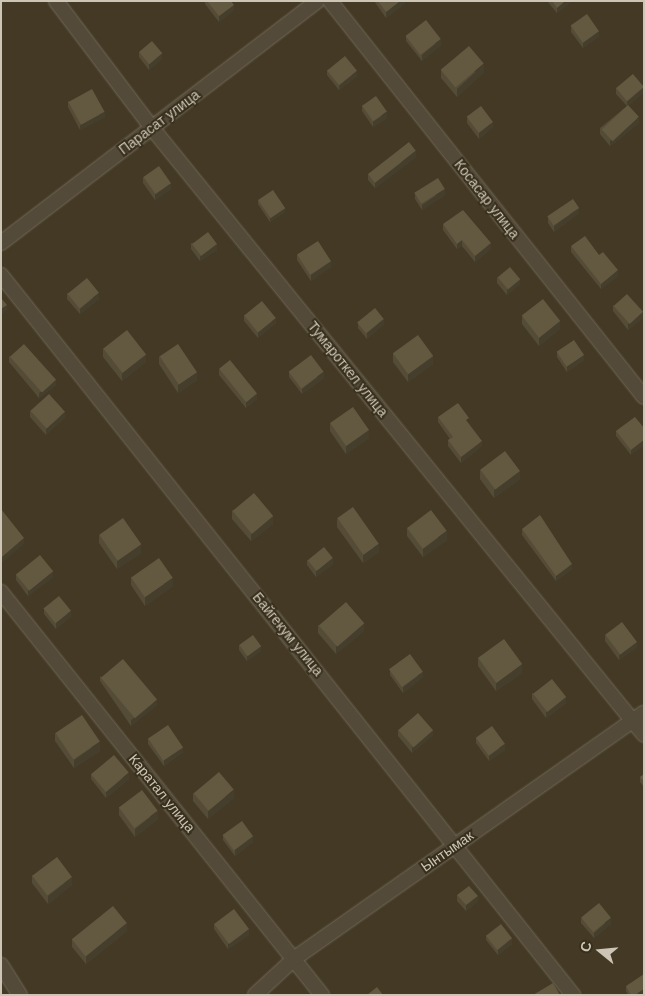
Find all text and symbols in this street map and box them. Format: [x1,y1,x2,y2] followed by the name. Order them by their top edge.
[115,86,203,158] street label: Парасат улица
[451,156,523,242] street label: Косасар улица
[304,318,392,420] street label: Тумароткел улица
[249,589,327,679] street label: Байгекум улица
[125,750,199,836] street label: Каратал улица
[418,827,476,875] street label: Ынтымак
[575,926,625,976] north arrow
[577,939,595,954] text: С

